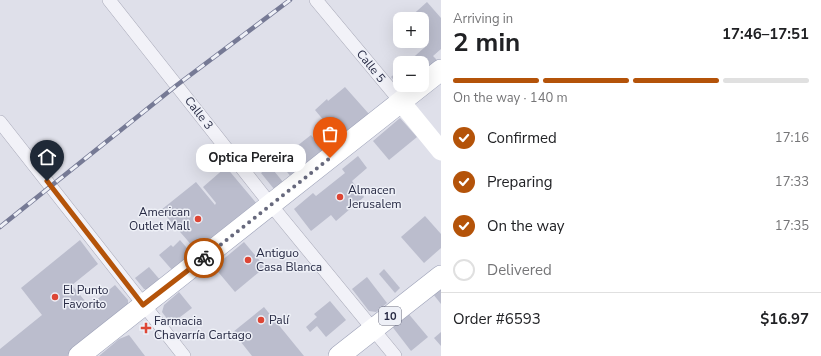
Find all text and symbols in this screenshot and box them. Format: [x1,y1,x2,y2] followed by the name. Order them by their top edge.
[453,10,513,28] text: Arriving in
[393,12,429,92] map controls
[393,12,429,48] button: +
[722,24,809,44] text: 17:46–17:51
[453,25,520,60] text: 2 min
[353,46,389,86] street label: Calle 5
[393,56,429,92] button: −
[453,89,568,107] text: On the way · 140 m
[181,93,217,133] street label: Calle 3
[313,117,347,158] pin
[319,123,341,145] icon: bag
[453,127,475,149] icon: check
[487,128,557,148] text: Confirmed
[775,129,809,147] text: 17:16
[30,140,64,181] pin
[196,144,306,172] callout: Optica Pereira
[36,146,58,168] icon: home
[208,149,294,167] text: Optica Pereira
[453,171,475,193] icon: check
[487,172,552,192] text: Preparing
[775,173,809,191] text: 17:33
[347,182,402,212] place label: Almacen Jerusalem
[335,192,345,202] marker: Almacen Jerusalem
[129,204,190,234] place label: American Outlet Mall
[193,214,203,224] marker: American Outlet Mall
[453,215,475,237] icon: check
[487,216,565,236] text: On the way
[775,217,809,235] text: 17:35
[184,238,224,278] courier
[256,245,322,275] place label: Antiguo Casa Blanca
[193,247,215,269] icon: bike
[243,255,253,265] marker: Antiguo Casa Blanca
[487,260,552,280] text: Delivered
[63,282,109,312] place label: El Punto Favorito
[50,292,60,302] marker: El Punto Favorito
[379,307,401,325] road number: 10
[453,309,541,329] text: Order #6593
[760,309,809,329] text: $16.97
[269,312,290,328] place label: Palí
[154,313,252,343] place label: Farmacia Chavarría Cartago
[256,315,266,325] marker: Palí
[141,323,151,333] marker: Farmacia Chavarría Cartago

